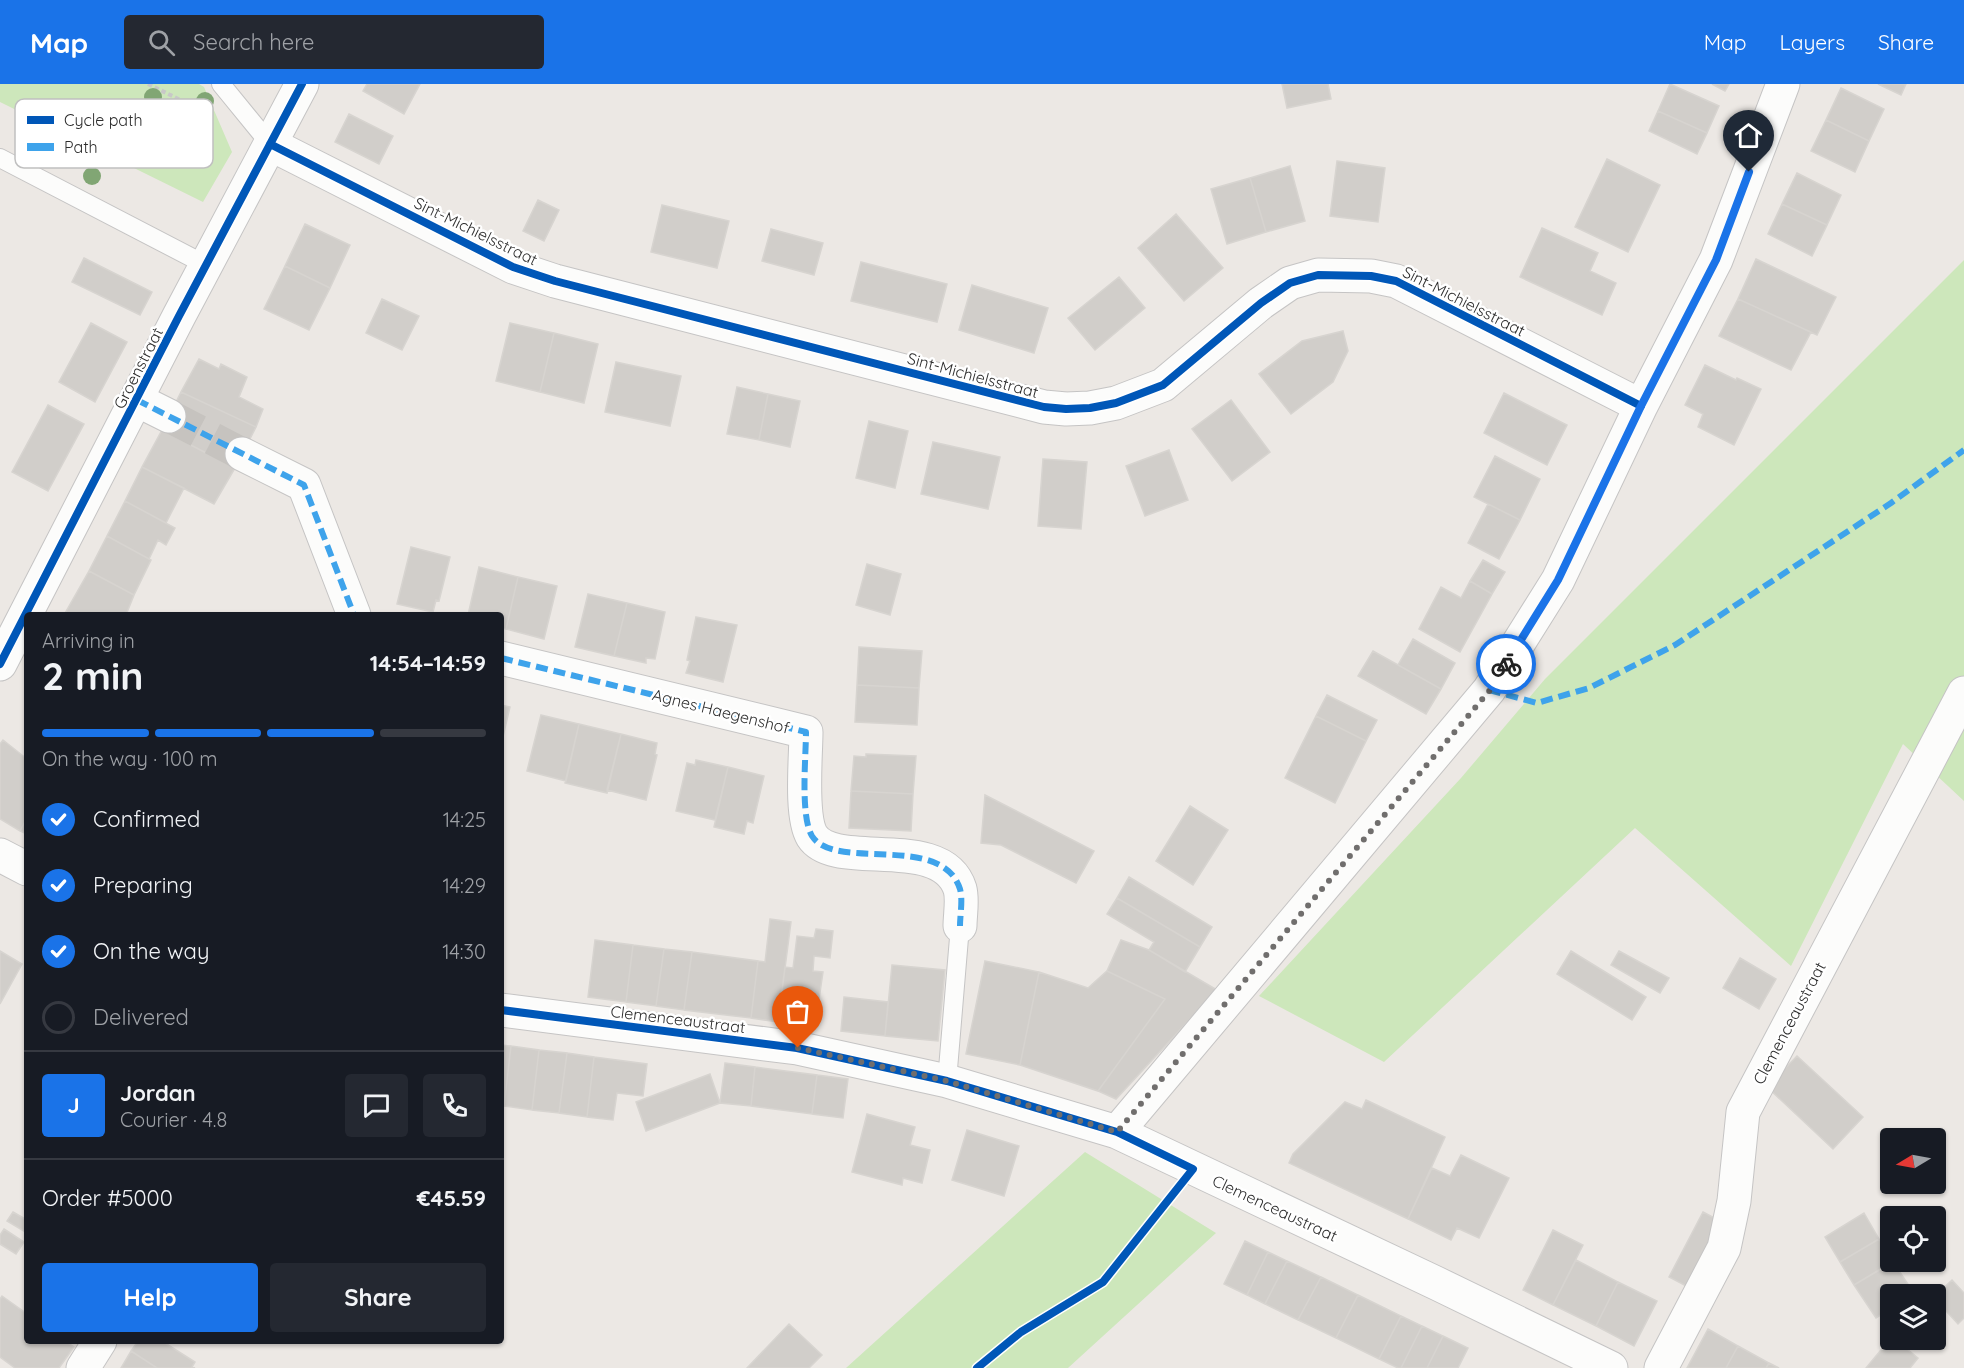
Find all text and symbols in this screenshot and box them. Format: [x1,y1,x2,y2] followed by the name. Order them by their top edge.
[124,15,544,69] search box
[30,25,88,60] text: Map
[145,26,178,59] icon: search
[193,28,315,56] text: Search here
[1704,29,1747,55] text: Map
[1780,29,1845,55] text: Layers
[1878,29,1934,55] text: Share
[15,99,213,168] legend
[64,110,143,130] text: Cycle path
[1723,110,1774,172] pin
[1732,119,1765,152] icon: home
[64,137,98,157] text: Path
[411,192,541,270] street label: Sint-Michielsstraat
[1399,261,1529,341] street label: Sint-Michielsstraat
[109,324,167,412] street label: Groenstraat
[905,348,1041,402] street label: Sint-Michielsstraat
[42,628,135,653] text: Arriving in
[1476,634,1536,694] courier
[1490,648,1523,681] icon: bike
[370,649,486,677] text: 14:54–14:59
[42,651,144,700] text: 2 min
[650,684,792,738] street label: Agnes Haegenshof
[42,746,218,771] text: On the way · 100 m
[42,803,75,836] icon: check
[93,805,200,833] text: Confirmed
[443,807,486,832] text: 14:25
[42,869,75,902] icon: check
[93,871,193,899] text: Preparing
[442,873,486,898] text: 14:29
[42,935,75,968] icon: check
[93,937,209,965] text: On the way
[442,939,486,964] text: 14:30
[1748,958,1830,1088] street label: Clemenceaustraat
[772,986,823,1048] pin
[781,995,814,1028] icon: bag
[609,1001,747,1037] street label: Clemenceaustraat
[93,1003,189,1031] text: Delivered
[345,1074,408,1137] button: chat
[423,1074,486,1137] button: phone
[120,1079,196,1107] text: Jordan
[67,1091,80,1119] text: J
[120,1107,227,1132] text: Courier · 4.8
[1880,1128,1946,1194] north arrow
[1880,1128,1946,1350] map controls
[1209,1170,1341,1246] street label: Clemenceaustraat
[42,1184,173,1212] text: Order #5000
[417,1184,486,1212] text: €45.59
[1880,1206,1946,1272] button: locate
[42,1263,258,1332] button: Help
[270,1263,486,1332] button: Share
[1880,1284,1946,1350] button: layers

